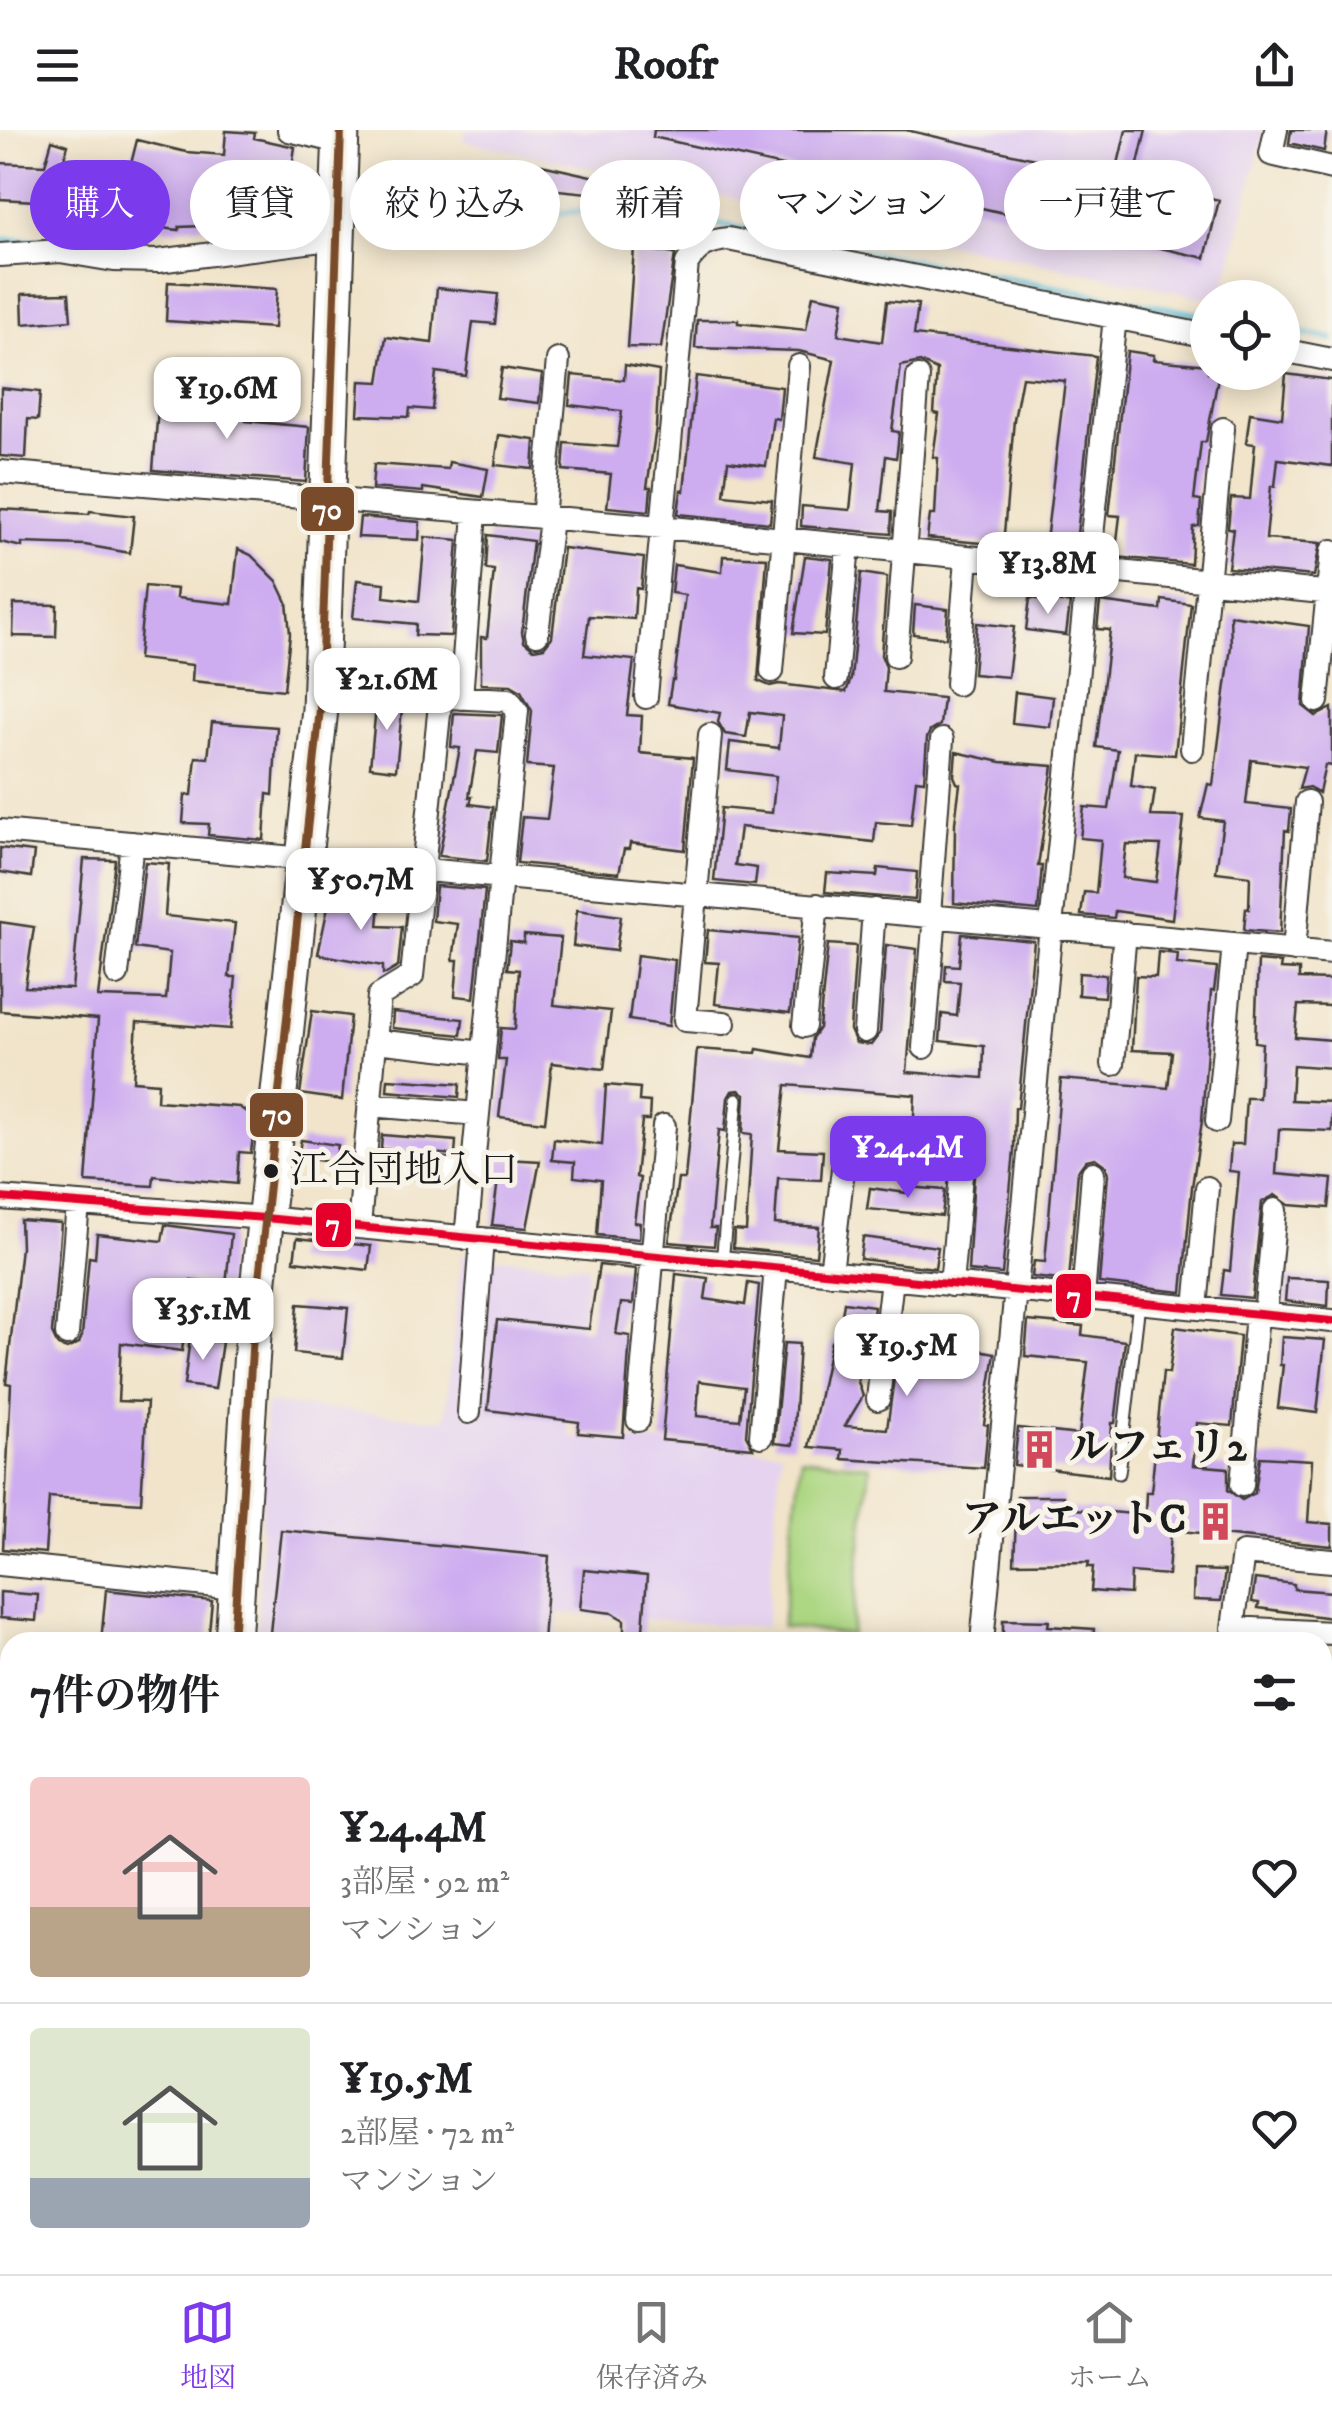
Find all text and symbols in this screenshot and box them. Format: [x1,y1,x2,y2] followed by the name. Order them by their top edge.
[614,37,718,93] text: Roofr
[30,38,85,93] icon: menu
[1247,38,1302,93] icon: share
[30,160,170,250] chip: 購入
[190,160,330,250] chip: 賃貸
[350,160,560,250] chip: 絞り込み
[580,160,720,250] chip: 新着
[740,160,984,250] chip: マンション
[1004,160,1214,250] chip: 一戸建て
[1190,280,1300,390] map controls
[1190,280,1300,390] button: locate
[146,357,308,442] pin: ¥19.6M
[176,369,278,409] text: ¥19.6M
[299,485,356,533] line badge: 70
[312,493,342,528] text: 70
[967,532,1129,617] pin: ¥13.8M
[999,544,1097,584] text: ¥13.8M
[306,648,468,733] pin: ¥21.6M
[336,660,438,700] text: ¥21.6M
[280,848,442,933] pin: ¥50.7M
[308,860,414,900] text: ¥50.7M
[248,1091,305,1139] line badge: 70
[262,1098,292,1133] text: 70
[827,1116,989,1201] pin: ¥24.4M
[852,1128,964,1168] text: ¥24.4M
[290,1147,518,1195] place label: 江合団地入口
[261,1161,281,1181] marker: 江合団地入口
[314,1201,353,1249] line badge: 7
[326,1208,340,1243] text: 7
[1054,1272,1093,1320] line badge: 7
[122,1278,284,1363] pin: ¥35.1M
[1067,1280,1081,1315] text: 7
[155,1290,251,1330] text: ¥35.1M
[826,1314,988,1399] pin: ¥19.5M
[856,1326,958,1366] text: ¥19.5M
[1069,1424,1247,1474] place label: ルフェリ2
[1018,1428,1060,1470] building icon: ルフェリ2
[962,1496,1186,1546] place label: アルエットC
[1195,1500,1237,1542] building icon: アルエットC
[1247,1665,1302,1720] icon: filters
[30,1671,220,1723] text: 7件の物件
[340,1803,487,1855] text: ¥24.4M
[110,1817,230,1937] icon: home
[1247,1850,1302,1905] icon: heart
[340,1863,509,1903] text: 3部屋 · 92 m²
[340,1911,499,1951] text: マンション
[340,2054,473,2106] text: ¥19.5M
[110,2068,230,2188] icon: home
[1247,2101,1302,2156] icon: heart
[340,2114,514,2154] text: 2部屋 · 72 m²
[340,2162,499,2202] text: マンション
[180,2295,236,2396] tab: 地図
[596,2295,708,2396] tab: 保存済み
[1068,2295,1152,2396] tab: ホーム

